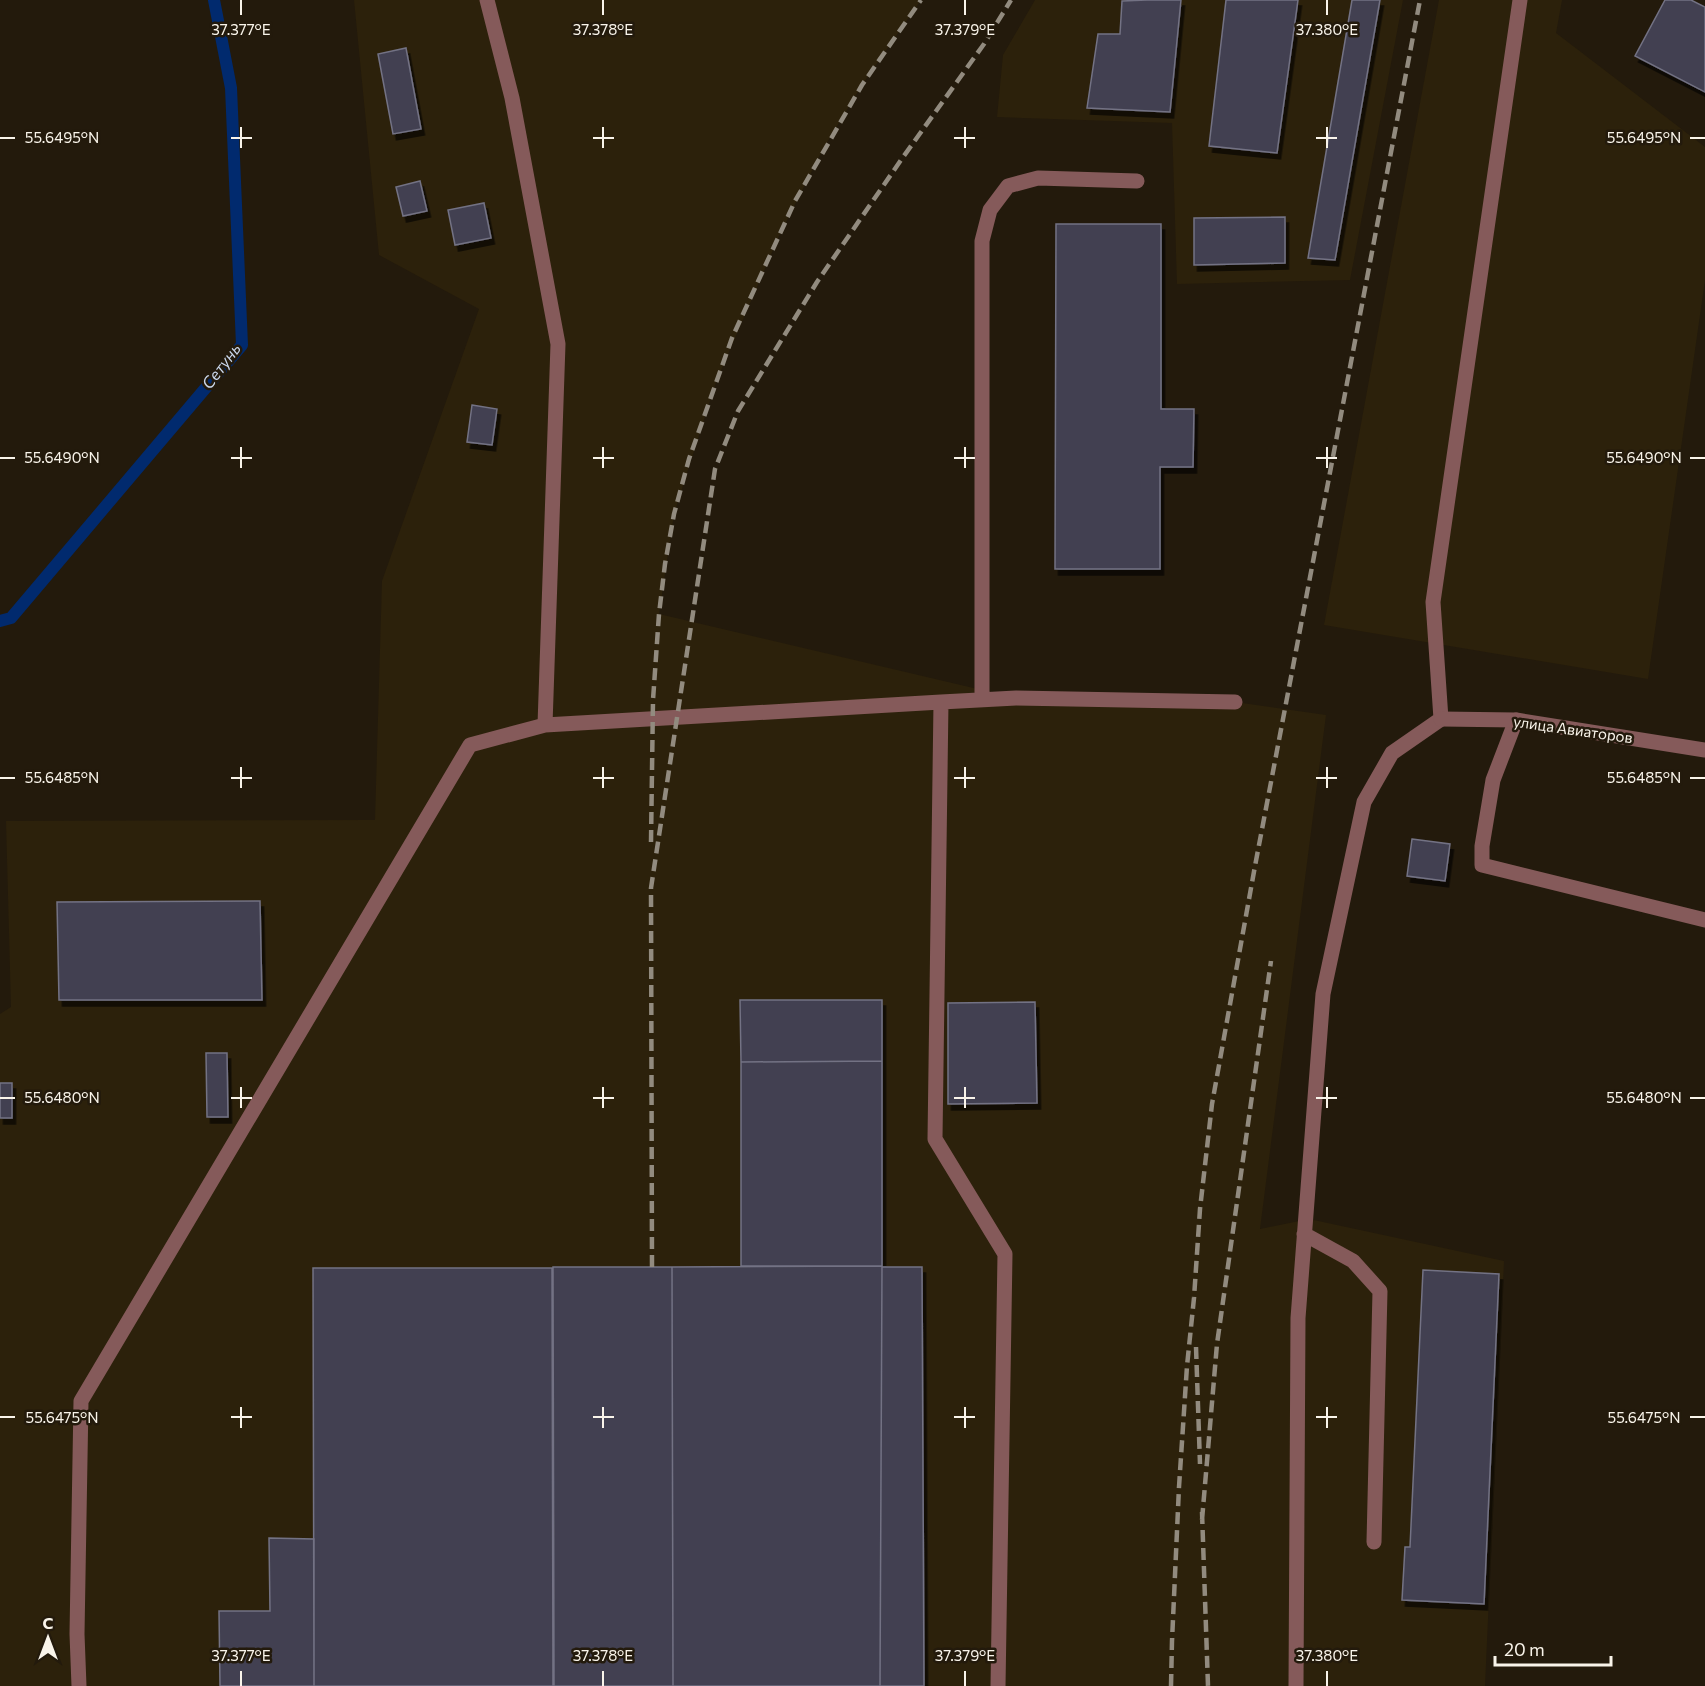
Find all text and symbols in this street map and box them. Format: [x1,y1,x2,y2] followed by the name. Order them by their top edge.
[211,20,271,38] text: 37.377°E
[573,20,633,38] text: 37.378°E
[935,20,995,38] text: 37.379°E
[1296,20,1358,38] text: 37.380°E
[25,128,99,146] text: 55.6495°N
[1607,128,1681,146] text: 55.6495°N
[197,339,244,392] water label: Сетунь
[24,448,100,466] text: 55.6490°N
[1606,448,1682,466] text: 55.6490°N
[1512,712,1634,746] street label: улица Авиаторов
[25,768,99,786] text: 55.6485°N
[1607,768,1681,786] text: 55.6485°N
[24,1088,100,1106] text: 55.6480°N
[1606,1088,1682,1106] text: 55.6480°N
[26,1408,98,1426] text: 55.6475°N
[1608,1408,1680,1426] text: 55.6475°N
[18,1608,78,1668] north arrow
[43,1613,54,1632] text: С
[1495,1629,1610,1667] scale bar
[1504,1638,1545,1660] text: 20 m
[211,1646,271,1664] text: 37.377°E
[573,1646,633,1664] text: 37.378°E
[935,1646,995,1664] text: 37.379°E
[1296,1646,1358,1664] text: 37.380°E

